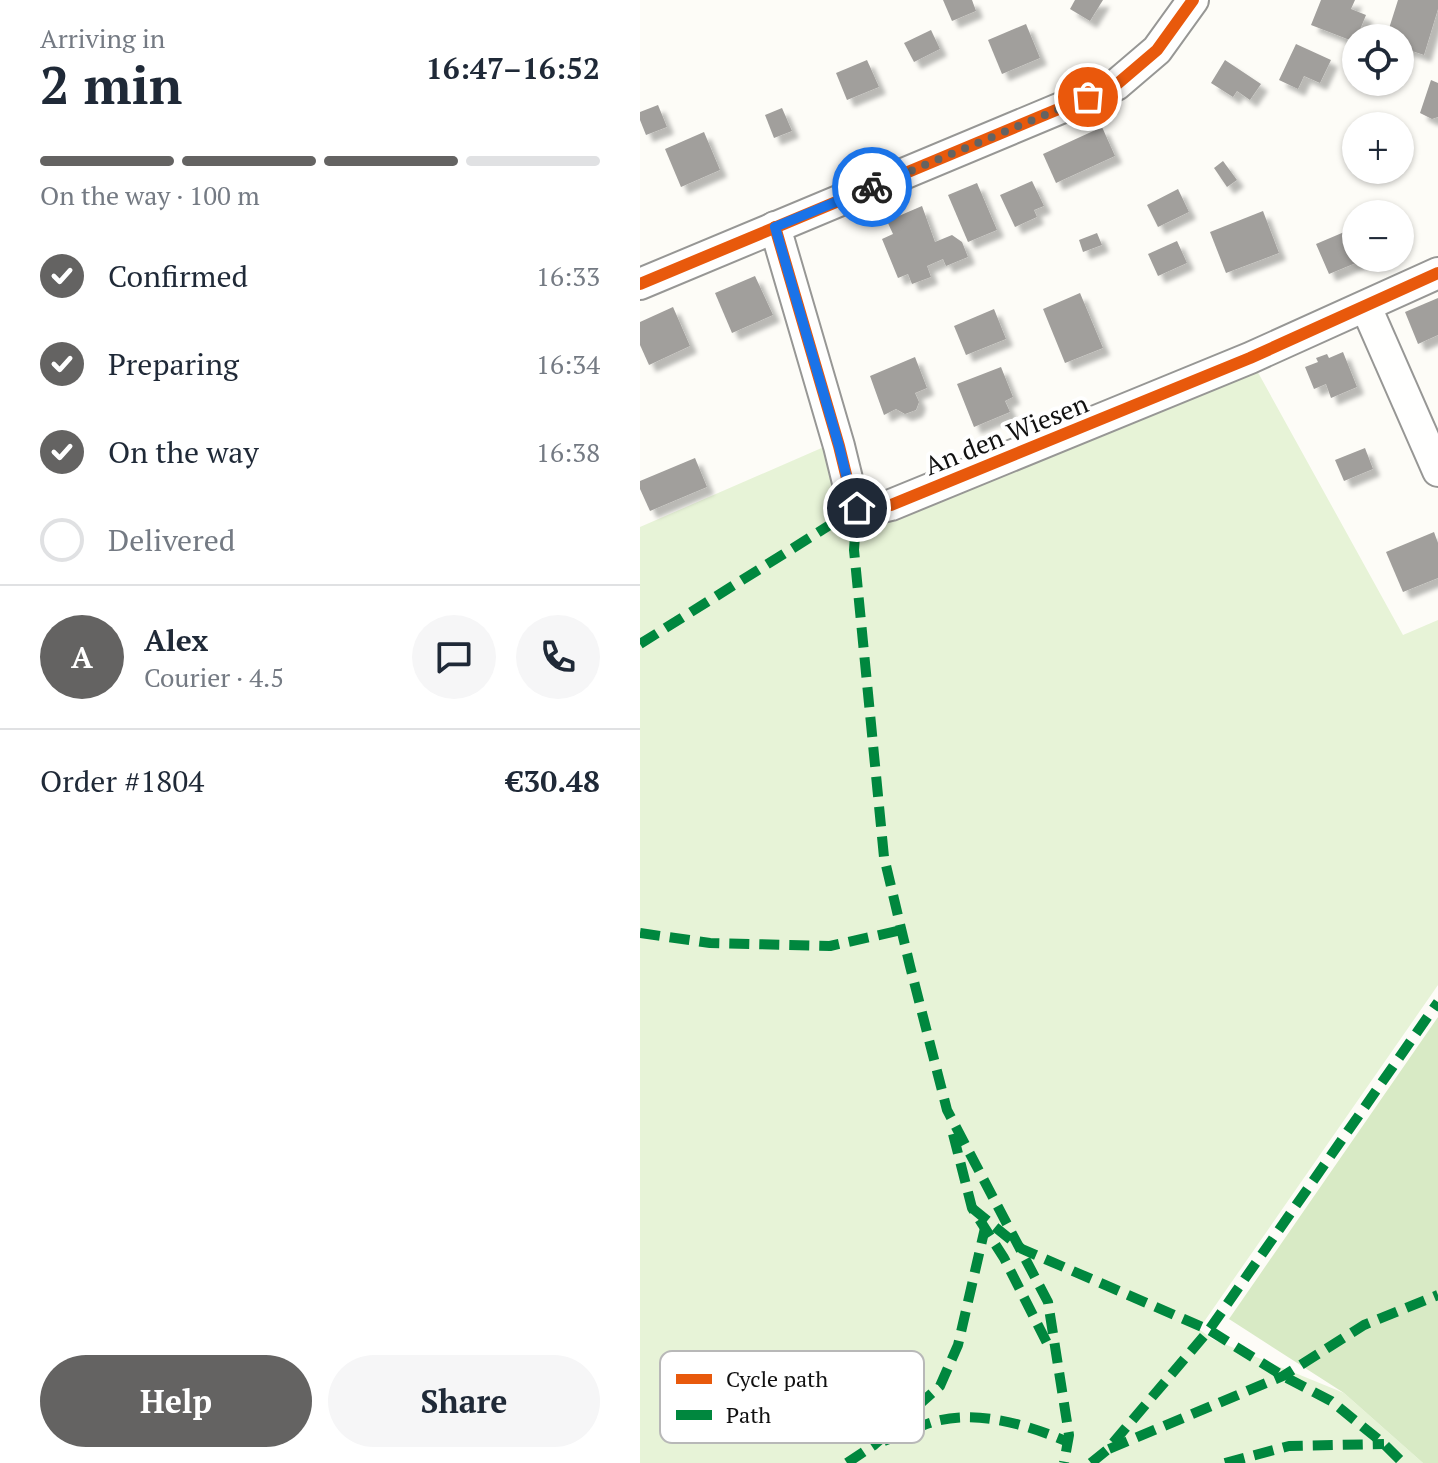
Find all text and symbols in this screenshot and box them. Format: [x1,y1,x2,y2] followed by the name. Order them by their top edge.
[40,21,165,55] text: Arriving in
[1342,24,1414,272] map controls
[1342,24,1414,96] button: locate
[426,48,600,88] text: 16:47–16:52
[40,50,182,119] text: 2 min
[1054,63,1122,131] pin
[1066,75,1110,119] icon: bag
[1342,112,1414,184] button: +
[832,147,912,227] courier
[850,165,894,209] icon: bike
[40,178,260,212] text: On the way · 100 m
[1342,200,1414,272] button: −
[40,254,84,298] icon: check
[108,256,248,296] text: Confirmed
[536,259,600,293] text: 16:33
[40,342,84,386] icon: check
[108,344,239,384] text: Preparing
[536,347,600,381] text: 16:34
[919,386,1093,482] street label: An den Wiesen
[40,430,84,474] icon: check
[108,432,259,472] text: On the way
[536,435,600,469] text: 16:38
[823,474,891,542] pin
[835,486,879,530] icon: home
[108,520,235,560] text: Delivered
[412,615,496,699] button: chat
[516,615,600,699] button: phone
[144,620,208,660] text: Alex
[71,637,93,677] text: A
[144,660,284,694] text: Courier · 4.5
[40,761,204,801] text: Order #1804
[506,761,600,801] text: €30.48
[660,1351,924,1443] legend
[40,1355,312,1447] button: Help
[328,1355,600,1447] button: Share
[726,1364,828,1393] text: Cycle path
[726,1400,771,1429] text: Path

